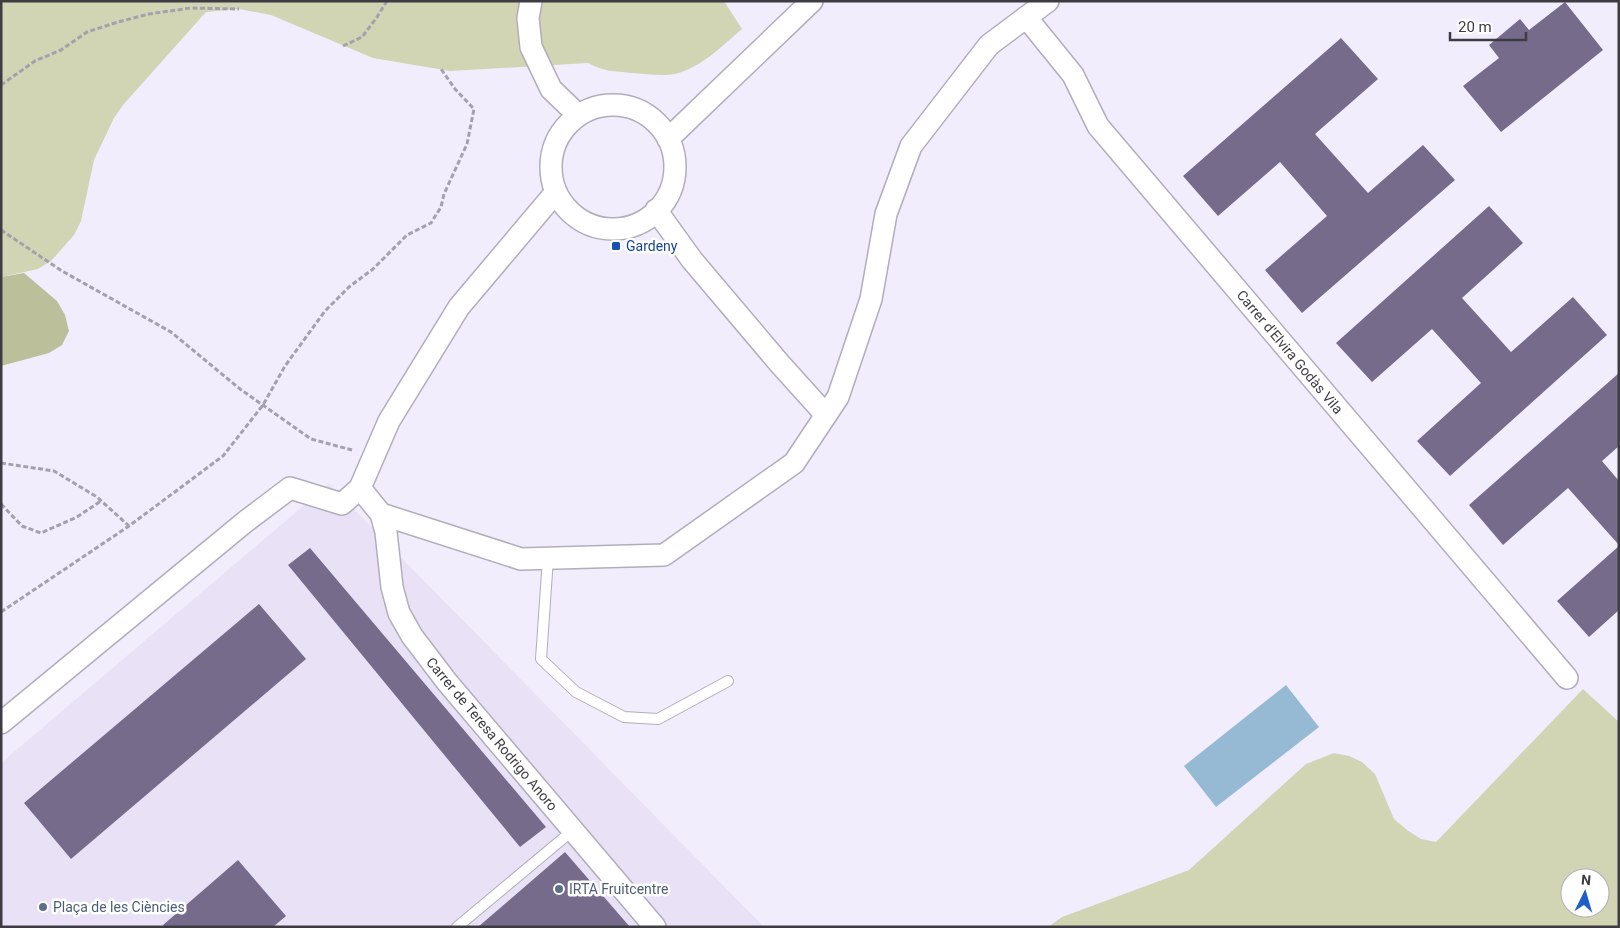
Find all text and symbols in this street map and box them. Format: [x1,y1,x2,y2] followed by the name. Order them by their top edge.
[1450,10,1526,42] scale bar
[1458,18,1492,36] text: 20 m
[626,238,678,254] place label: Gardeny
[610,240,622,252] marker: Gardeny
[1234,287,1346,417] street label: Carrer d'Elvira Godàs Vila
[423,654,561,814] street label: Carrer de Teresa Rodrigo Anoro
[1560,868,1610,918] north arrow
[1581,872,1592,888] text: N
[569,881,668,897] place label: IRTA Fruitcentre
[553,883,565,895] marker: IRTA Fruitcentre
[53,899,185,915] place label: Plaça de les Ciències
[37,901,49,913] marker: Plaça de les Ciències

